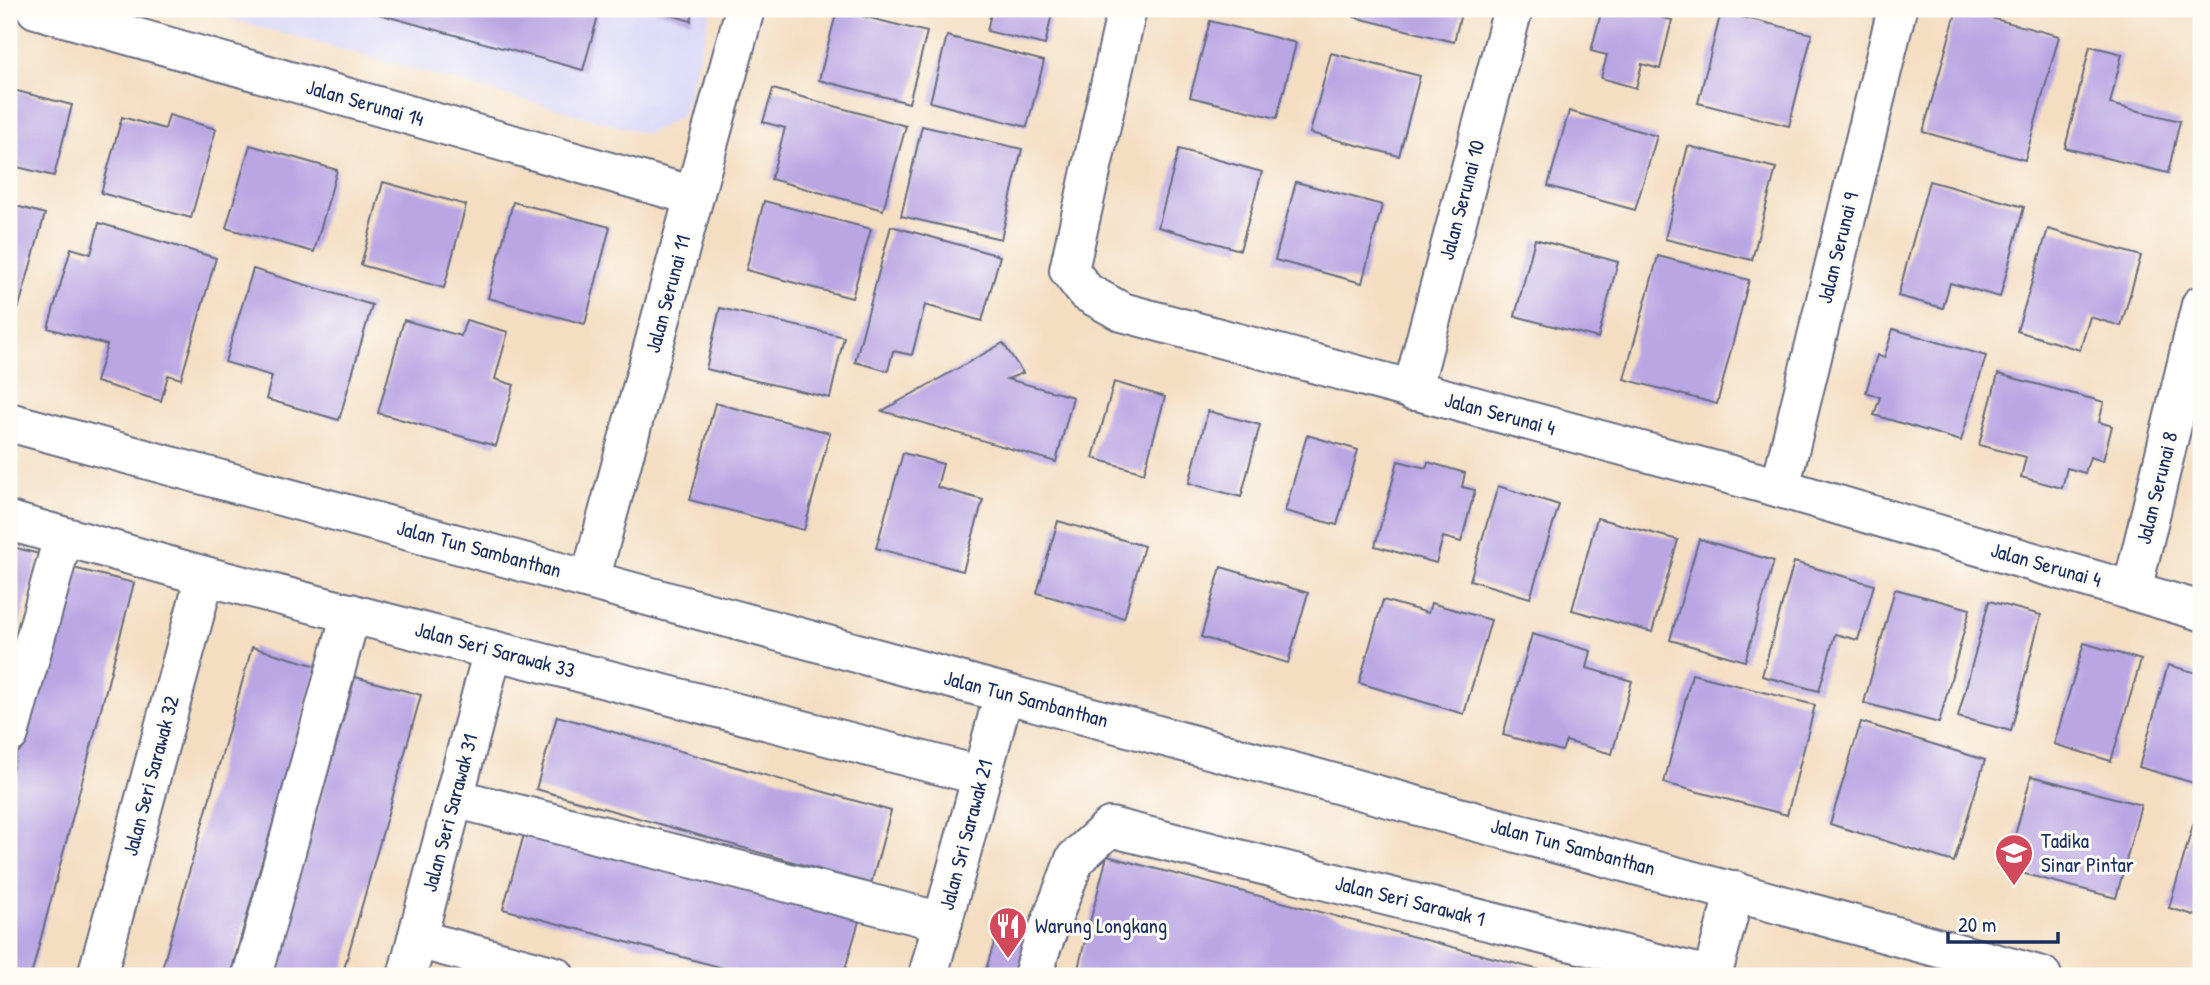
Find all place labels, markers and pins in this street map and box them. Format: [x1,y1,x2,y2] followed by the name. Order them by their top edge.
[2041,826,2134,879] place label: Tadika Sinar Pintar
[1993,832,2035,887] school or university icon: Tadika Sinar Pintar
[987,905,1029,960] restaurant icon: Warung Longkang
[1035,911,1167,940] place label: Warung Longkang

